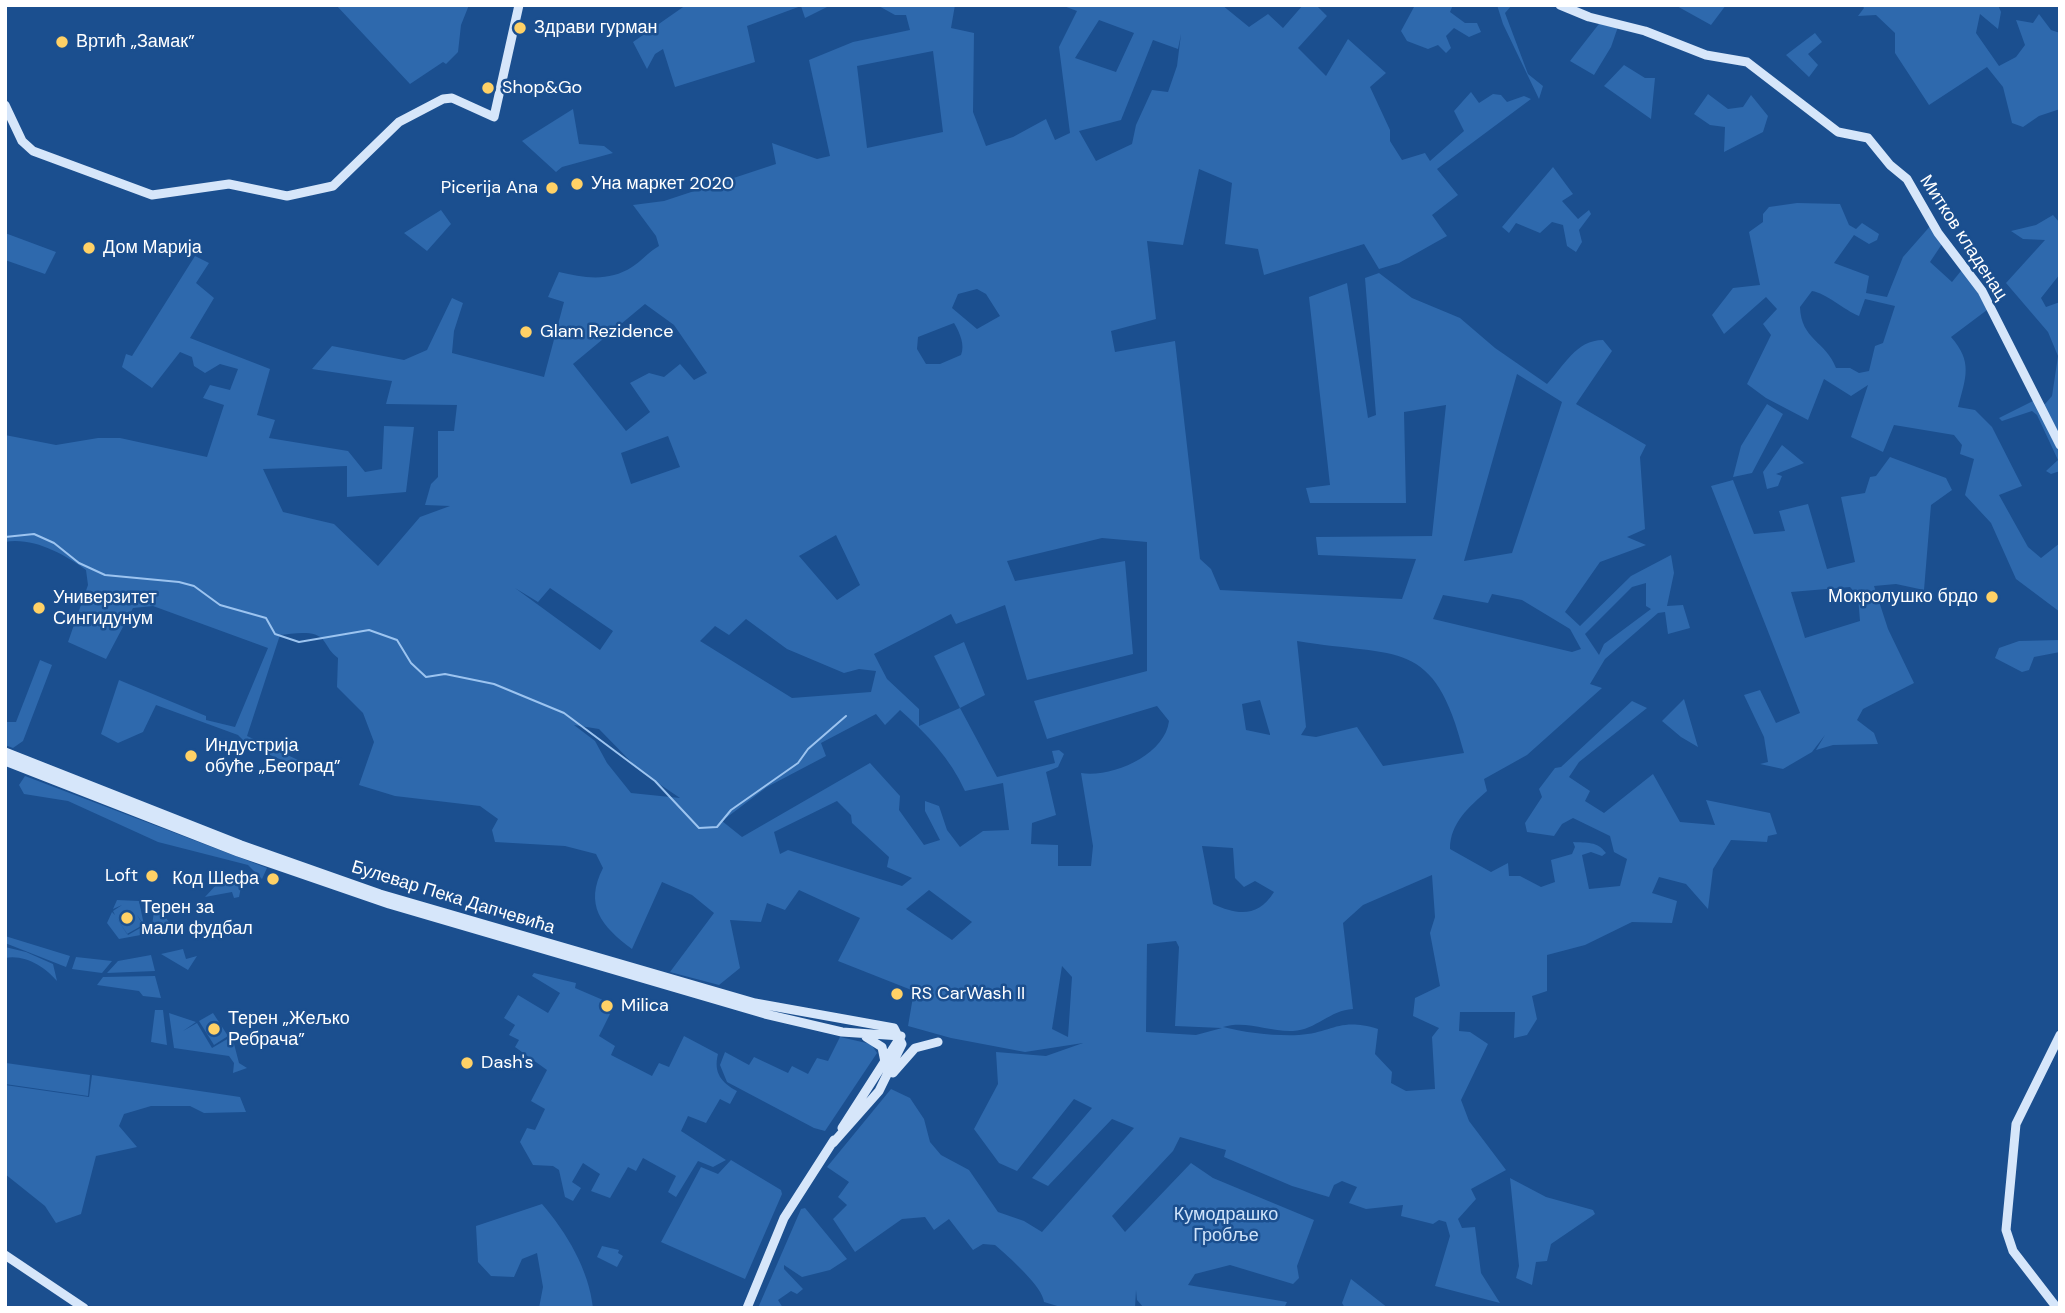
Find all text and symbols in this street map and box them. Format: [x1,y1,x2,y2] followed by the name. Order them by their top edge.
[534,17,658,39] place label: Здрави гурман
[512,20,528,36] marker: Здрави гурман
[76,31,195,53] place label: Вртић „Замак”
[54,34,70,50] marker: Вртић „Замак”
[502,77,582,99] place label: Shop&Go
[480,80,496,96] marker: Shop&Go
[1914,171,2012,305] street label: Митков кладенац
[591,173,734,195] place label: Уна маркет 2020
[569,176,585,192] marker: Уна маркет 2020
[441,177,538,199] place label: Picerija Ana
[544,180,560,196] marker: Picerija Ana
[103,237,202,259] place label: Дом Марија
[81,240,97,256] marker: Дом Марија
[540,321,674,343] place label: Glam Rezidence
[518,324,534,340] marker: Glam Rezidence
[1828,586,1978,608] place label: Мокролушко брдо
[53,587,157,630] place label: Универзитет Сингидунум
[1984,589,2000,605] marker: Мокролушко брдо
[31,600,47,616] marker: Универзитет Сингидунум
[205,735,341,778] place label: Индустрија обуће „Београд”
[183,748,199,764] marker: Индустрија обуће „Београд”
[349,857,557,939] street label: Булевар Пека Дапчевића
[105,865,138,887] place label: Loft
[144,868,160,884] marker: Loft
[172,868,259,890] place label: Код Шефа
[265,871,281,887] marker: Код Шефа
[141,897,253,940] place label: Терен за мали фудбал
[119,910,135,926] marker: Терен за мали фудбал
[911,983,1025,1005] place label: RS CarWash II
[889,986,905,1002] marker: RS CarWash II
[621,995,669,1017] place label: Milica
[599,998,615,1014] marker: Milica
[228,1008,350,1050] place label: Терен „Жељко Ребрача”
[206,1021,222,1037] marker: Терен „Жељко Ребрача”
[481,1052,534,1074] place label: Dash's
[459,1055,475,1071] marker: Dash's
[1174,1204,1278,1246] park label: Кумодрашко Гробље

